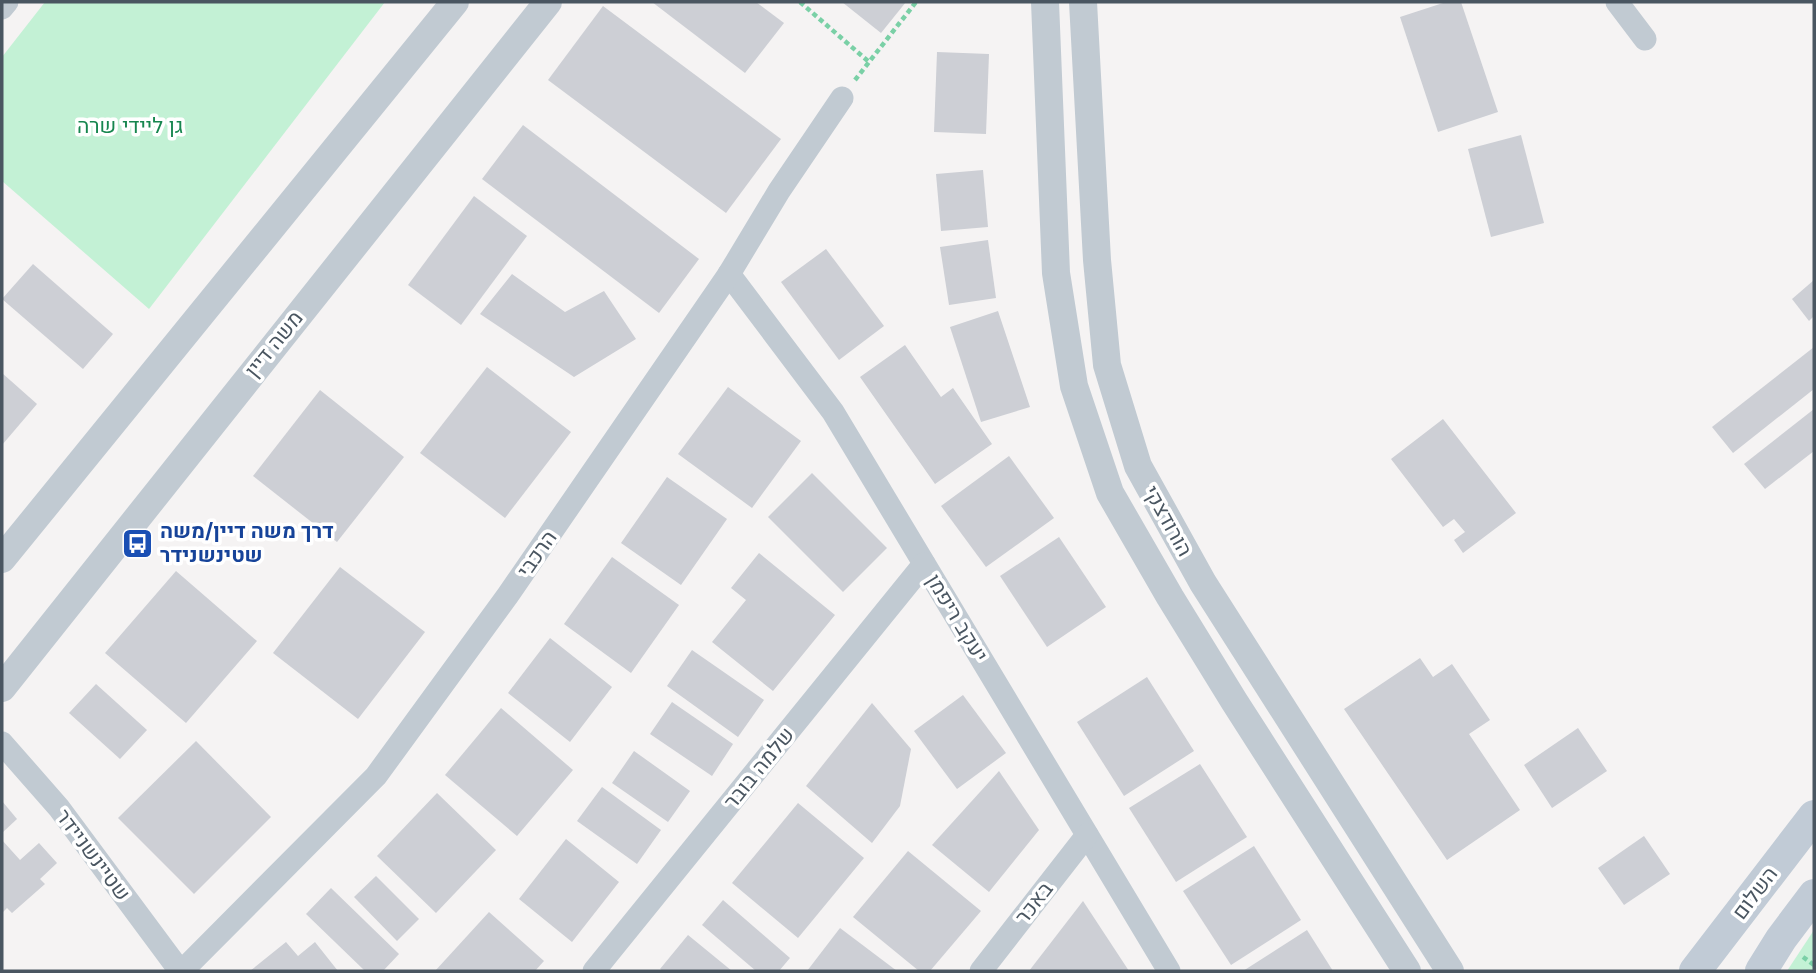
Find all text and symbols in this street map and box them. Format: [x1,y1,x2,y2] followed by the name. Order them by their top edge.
[77,113,183,138] park label: גן ליידי שרה
[239,306,308,382] street label: משה דיין
[1139,481,1198,560] street label: הורודצקי
[160,518,334,567] place label: דרך משה דיין/משה שטינשנידר
[120,526,154,560] bus stop icon: דרך משה דיין/משה שטינשנידר
[512,526,562,582] street label: הרכבי
[922,569,993,666] street label: יעקב ריפמן
[718,722,799,814] street label: שלמה בובר
[51,804,136,905] street label: שטיינשניידר
[1727,861,1782,924] street label: השלום
[1010,877,1058,929] street label: באכר

